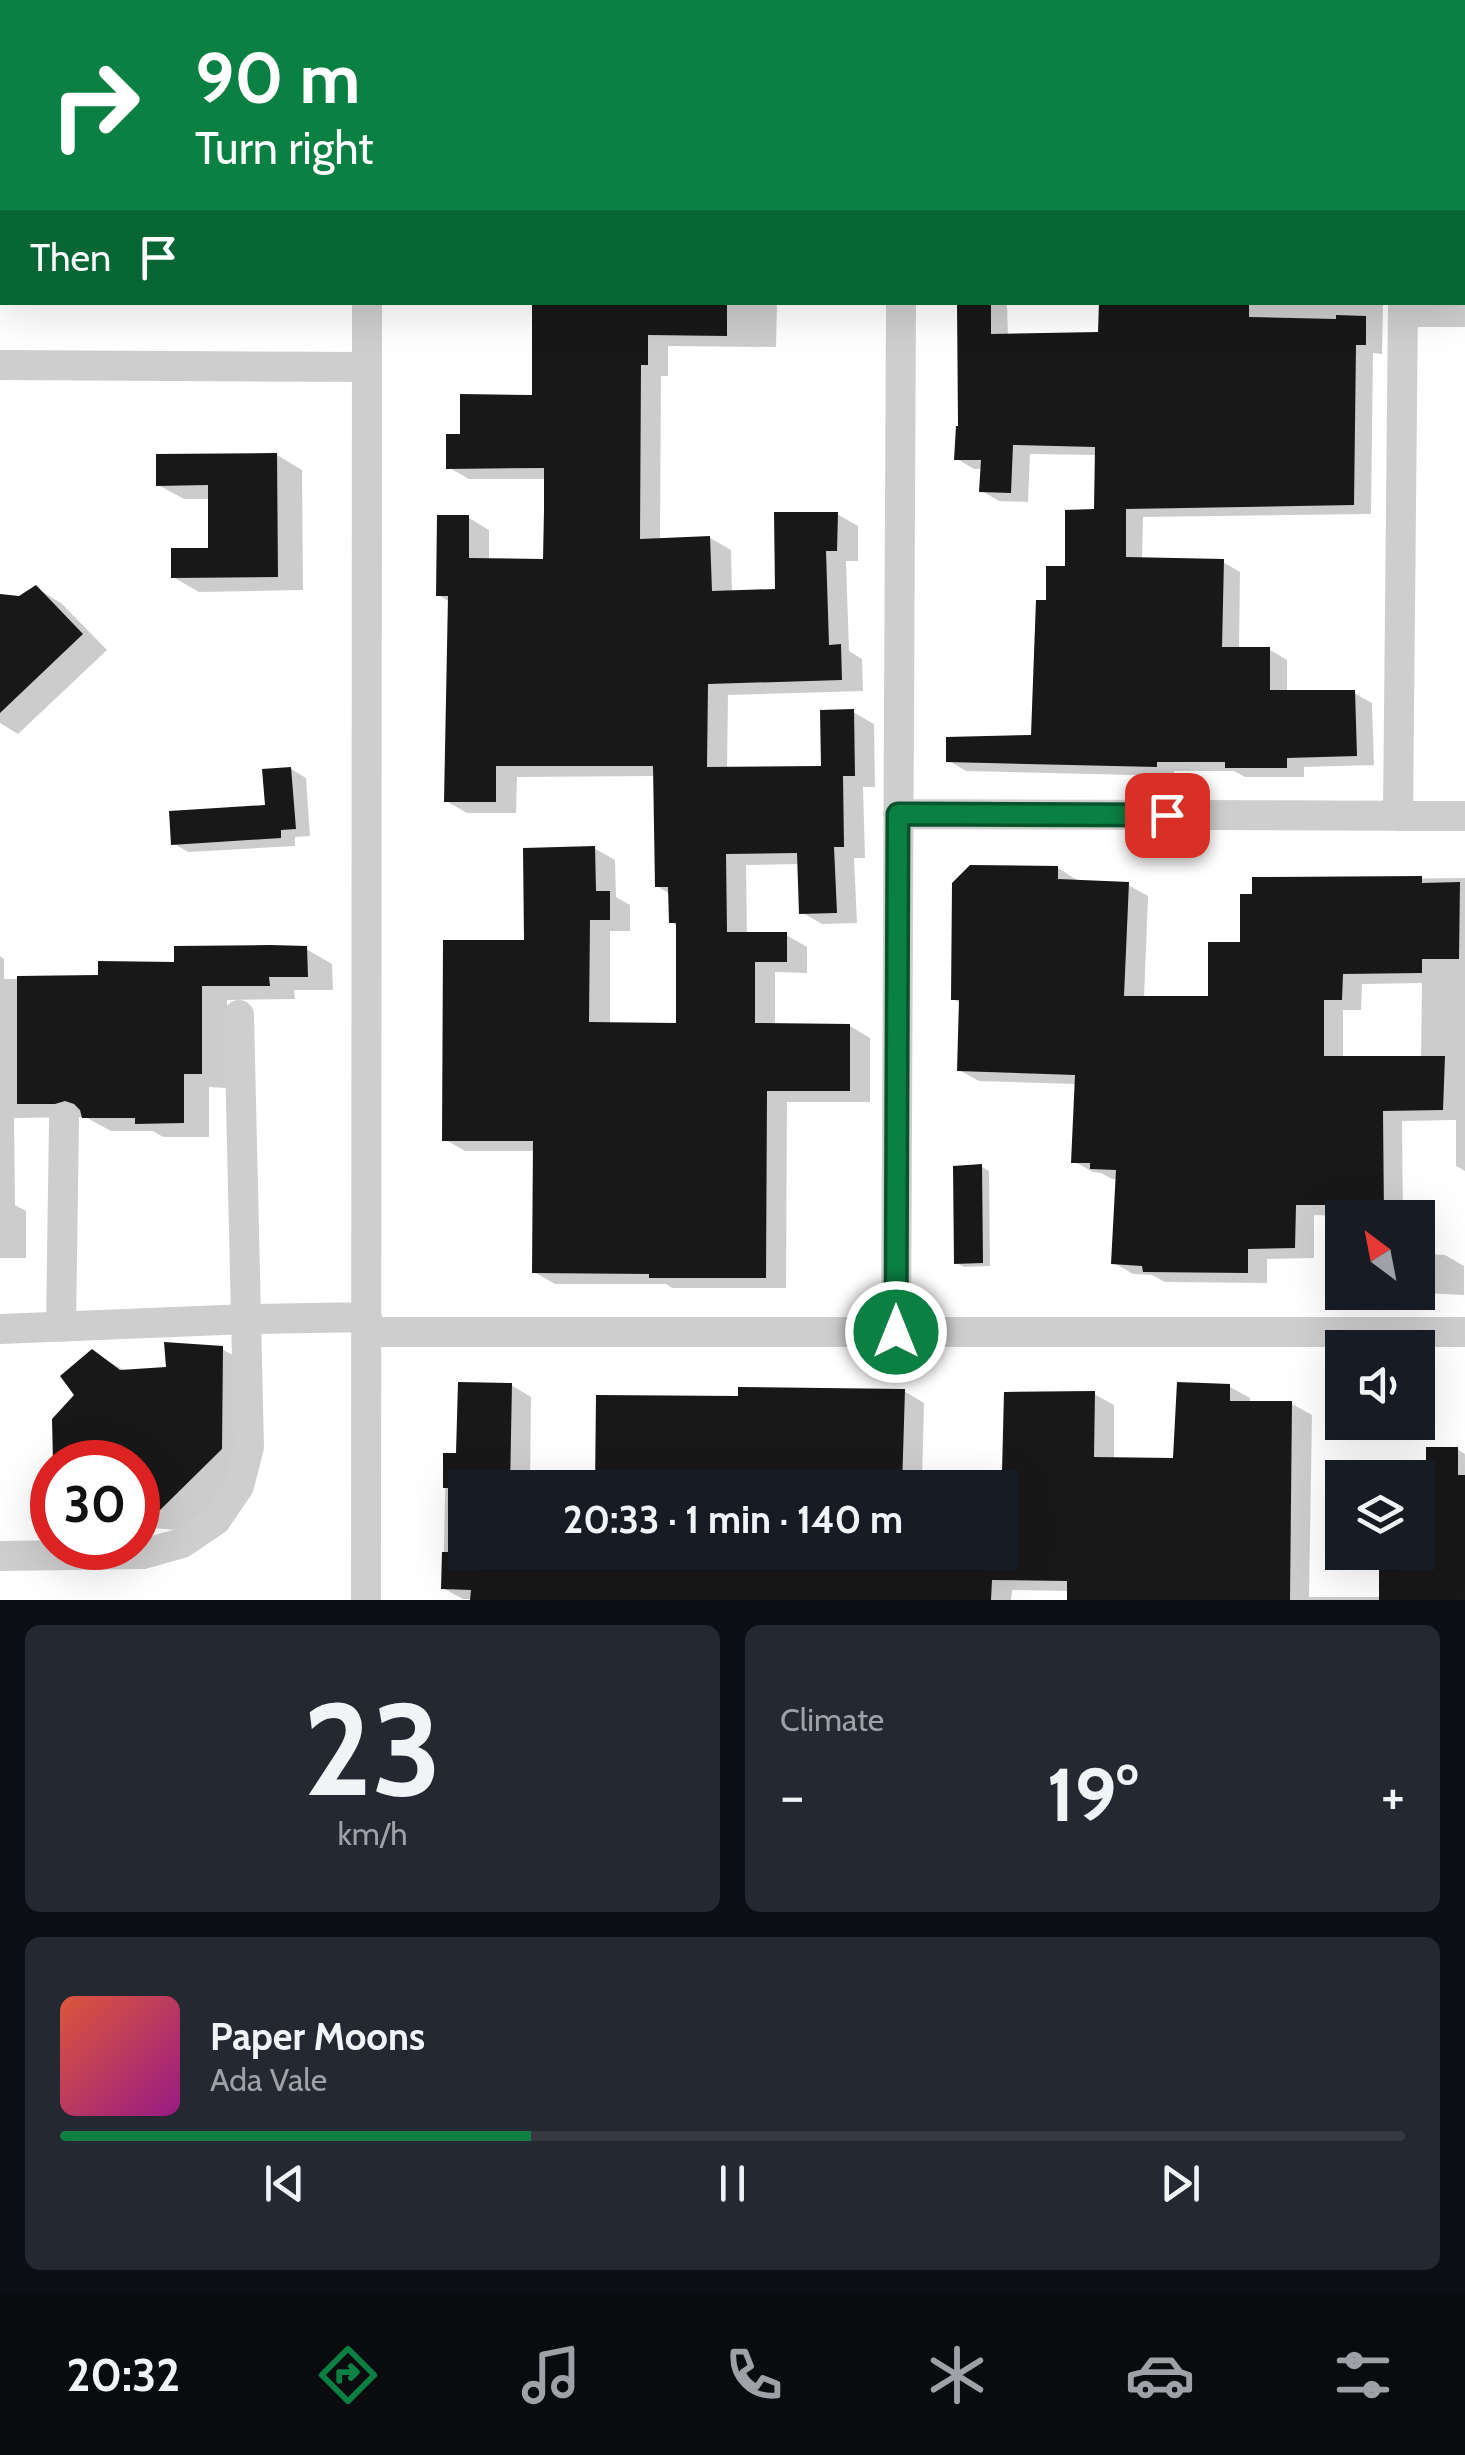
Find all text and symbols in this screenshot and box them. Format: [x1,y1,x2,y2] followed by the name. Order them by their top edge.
[195,35,360,121] text: 90 m
[30,40,160,170] icon: right
[195,121,374,175] text: Turn right
[131,230,186,285] icon: arrive
[30,234,111,281] text: Then
[1125,773,1210,858] pin
[1140,788,1195,843] icon: arrive
[1325,1200,1435,1310] north arrow
[1325,1200,1435,1570] map controls
[844,1280,948,1384] position arrow
[1325,1330,1435,1440] button: sound
[30,1440,160,1570] speed limit sign: 30
[1325,1460,1435,1570] button: layers
[563,1496,903,1543] text: 20:33 · 1 min · 140 m
[303,1670,442,1828] text: 23
[780,1700,884,1739] text: Climate
[1047,1749,1138,1840] text: 19°
[780,1762,804,1829] text: −
[1381,1762,1405,1829] text: +
[337,1814,408,1853] text: km/h
[210,2013,425,2060] text: Paper Moons
[210,2060,327,2099] text: Ada Vale
[257,2156,312,2211] icon: previous
[705,2156,760,2211] icon: pause
[1153,2156,1208,2211] icon: next
[313,2340,383,2410] icon: directions
[516,2340,586,2410] icon: music
[719,2340,789,2410] icon: phone
[922,2340,992,2410] icon: climate
[1125,2340,1195,2410] icon: car
[1328,2340,1398,2410] icon: filters
[67,2348,180,2402] text: 20:32

